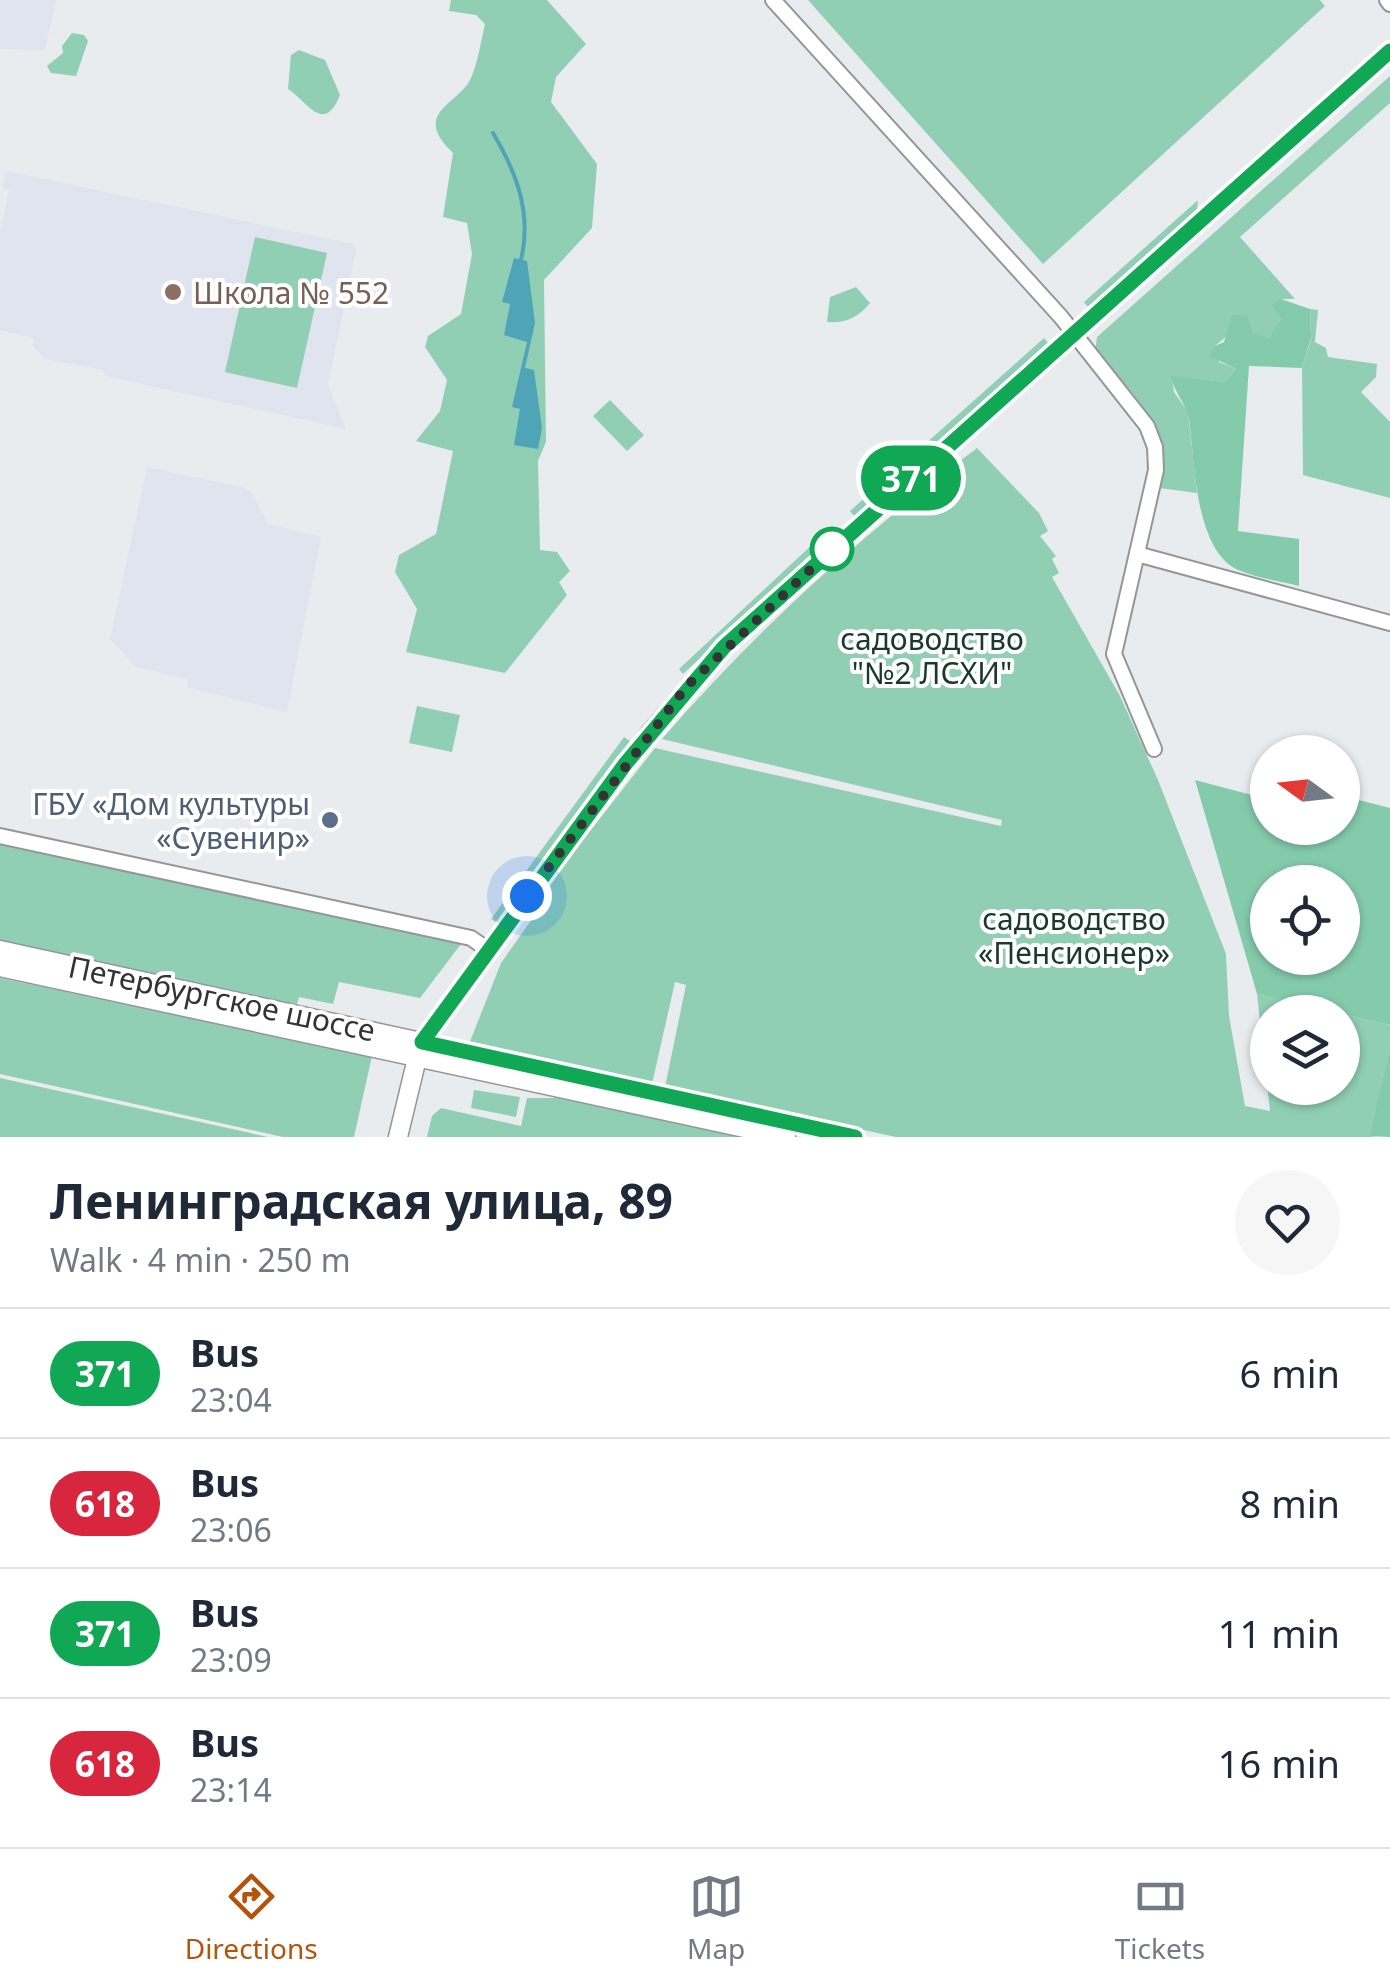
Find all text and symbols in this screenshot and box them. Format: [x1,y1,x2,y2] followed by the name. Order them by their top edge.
[193,272,389,313] place label: Школа № 552
[162,281,184,303] marker: Школа № 552
[854,446,968,510] line badge: 371
[881,455,941,502] text: 371
[811,528,853,570] unlabelled marker
[840,618,1024,693] park label: садоводство "№2 ЛСХИ"
[1250,735,1360,845] north arrow
[1250,735,1360,1105] map controls
[32,783,310,858] place label: ГБУ «Дом культуры «Сувенир»
[319,809,341,831] marker: ГБУ «Дом культуры «Сувенир»
[1250,865,1360,975] button: locate
[502,871,552,921] your location
[978,898,1170,973] park label: садоводство «Пенсионер»
[65,945,379,1051] street label: Петербургское шоссе
[1250,995,1360,1105] button: layers
[50,1168,673,1233] text: Ленинградская улица, 89
[1235,1170,1340,1275] button: heart
[50,1238,351,1281] text: Walk · 4 min · 250 m
[190,1326,259,1378] text: Bus
[1240,1347,1340,1399] text: 6 min
[75,1350,135,1397] text: 371
[190,1378,272,1421] text: 23:04
[190,1456,259,1508] text: Bus
[1240,1477,1340,1529] text: 8 min
[75,1480,135,1527] text: 618
[190,1508,272,1551] text: 23:06
[190,1586,259,1638] text: Bus
[1218,1607,1340,1659] text: 11 min
[75,1610,135,1657] text: 371
[190,1638,272,1681] text: 23:09
[190,1716,259,1768] text: Bus
[1218,1737,1340,1789] text: 16 min
[75,1740,135,1787] text: 618
[190,1768,272,1811] text: 23:14
[185,1869,318,1967] tab: Directions
[687,1869,745,1967] tab: Map
[1115,1869,1205,1967] tab: Tickets

